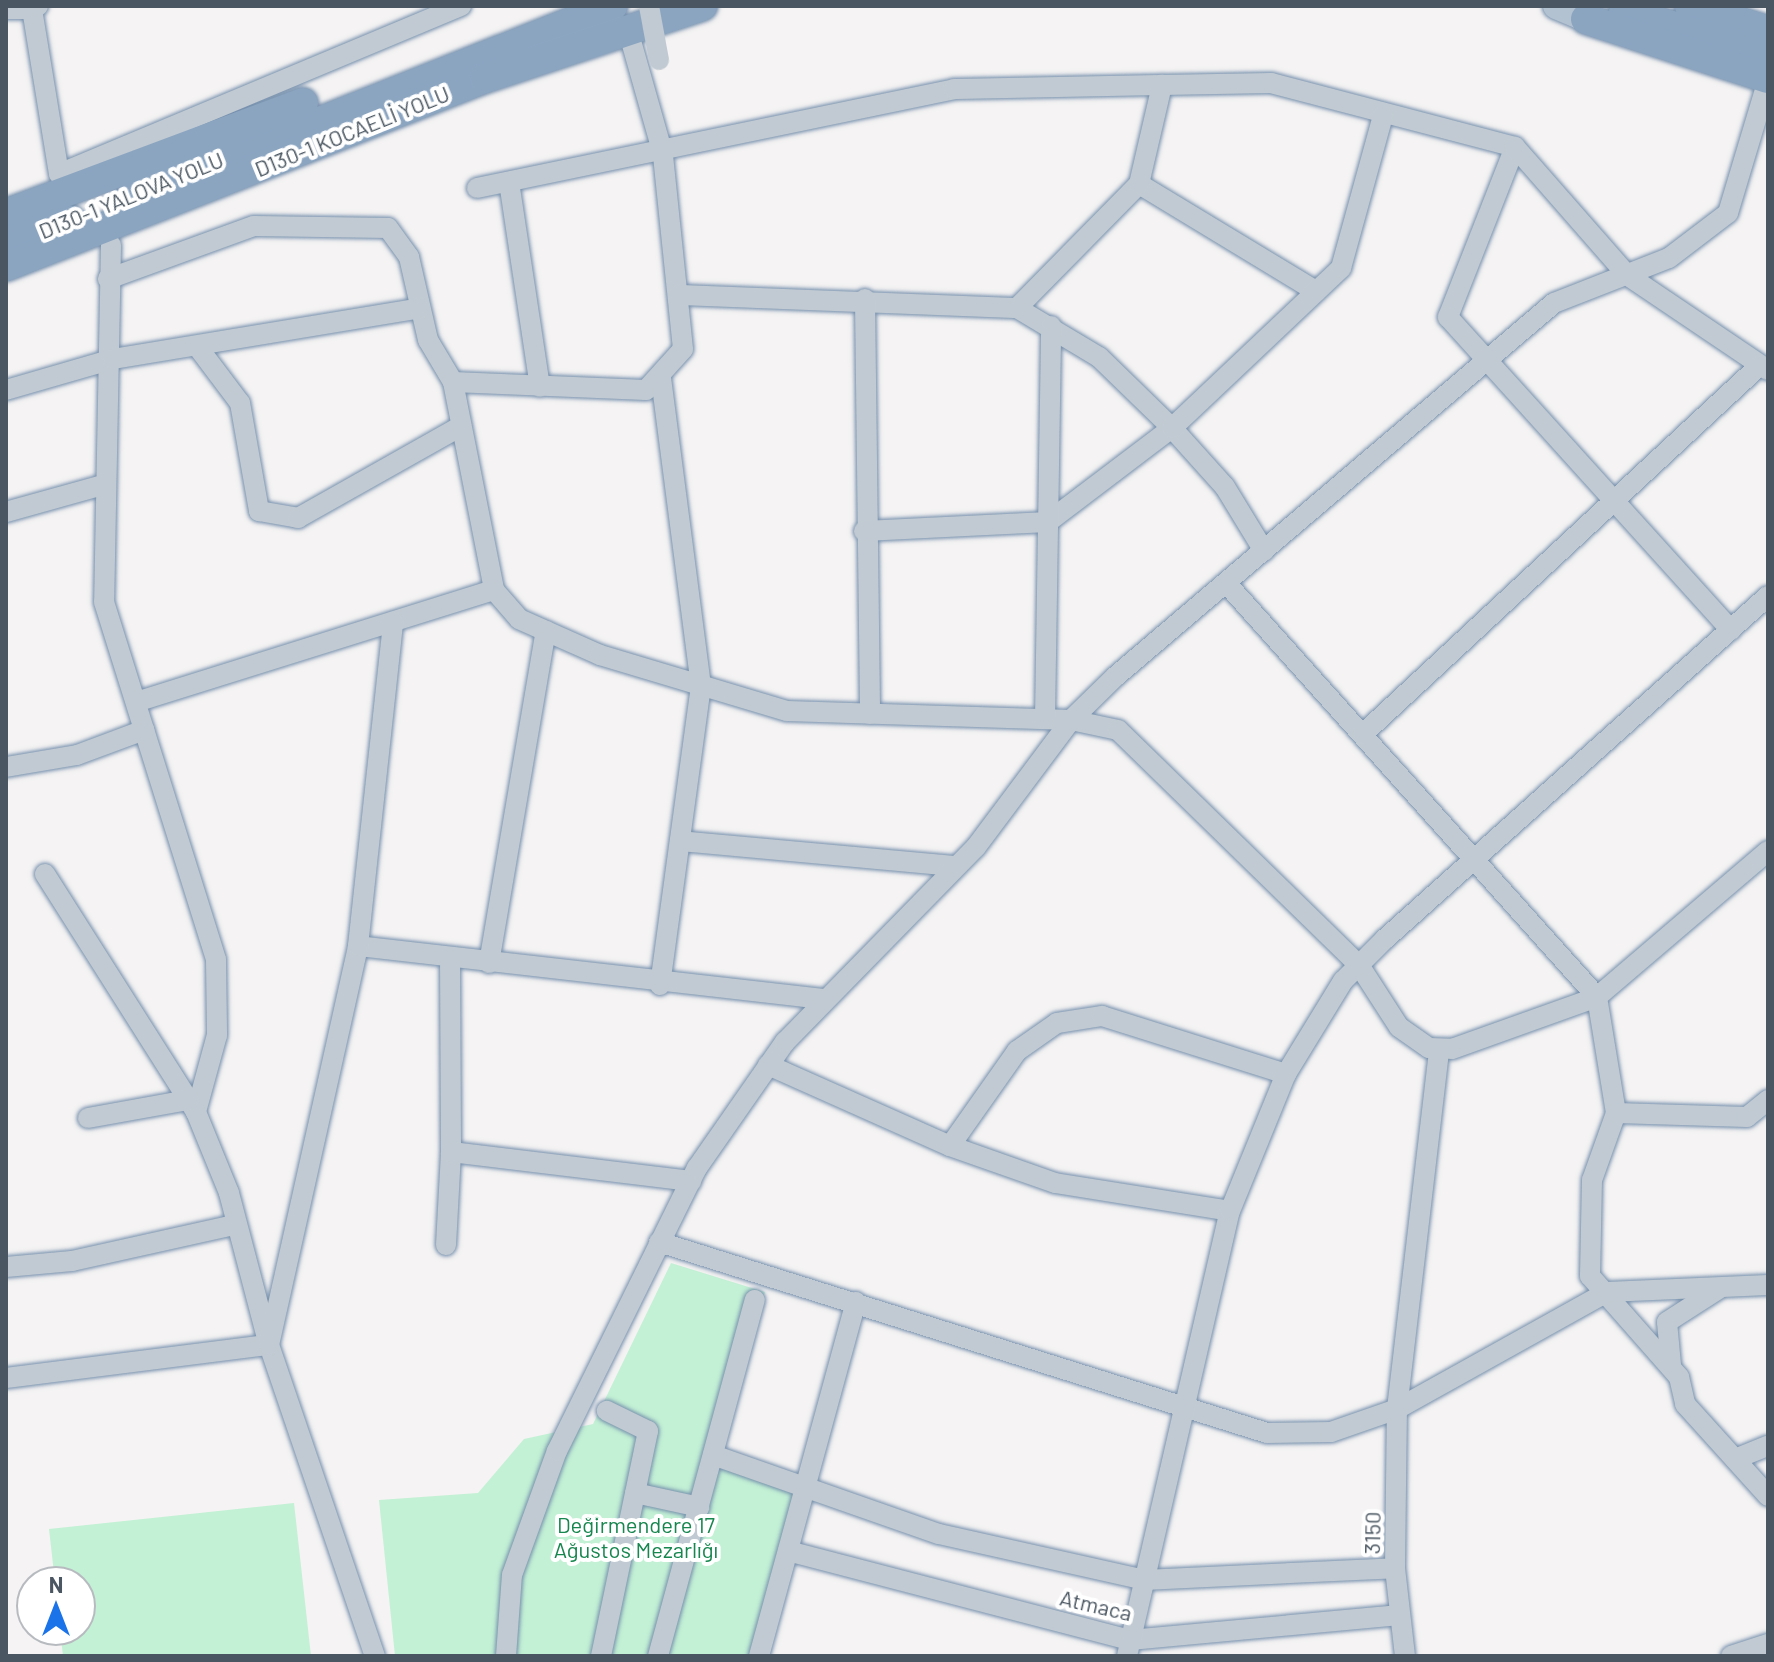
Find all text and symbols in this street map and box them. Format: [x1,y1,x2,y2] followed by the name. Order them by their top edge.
[251,80,453,182] street label: D130-1 KOCAELİ YOLU
[35,146,227,244] street label: D130-1 YALOVA YOLU
[554,1511,718,1562] park label: Değirmendere 17 Ağustos Mezarlığı
[1358,1511,1386,1555] street label: 3150
[16,1566,96,1646] north arrow
[49,1571,63,1597] text: N
[1057,1584,1135,1626] street label: Atmaca

